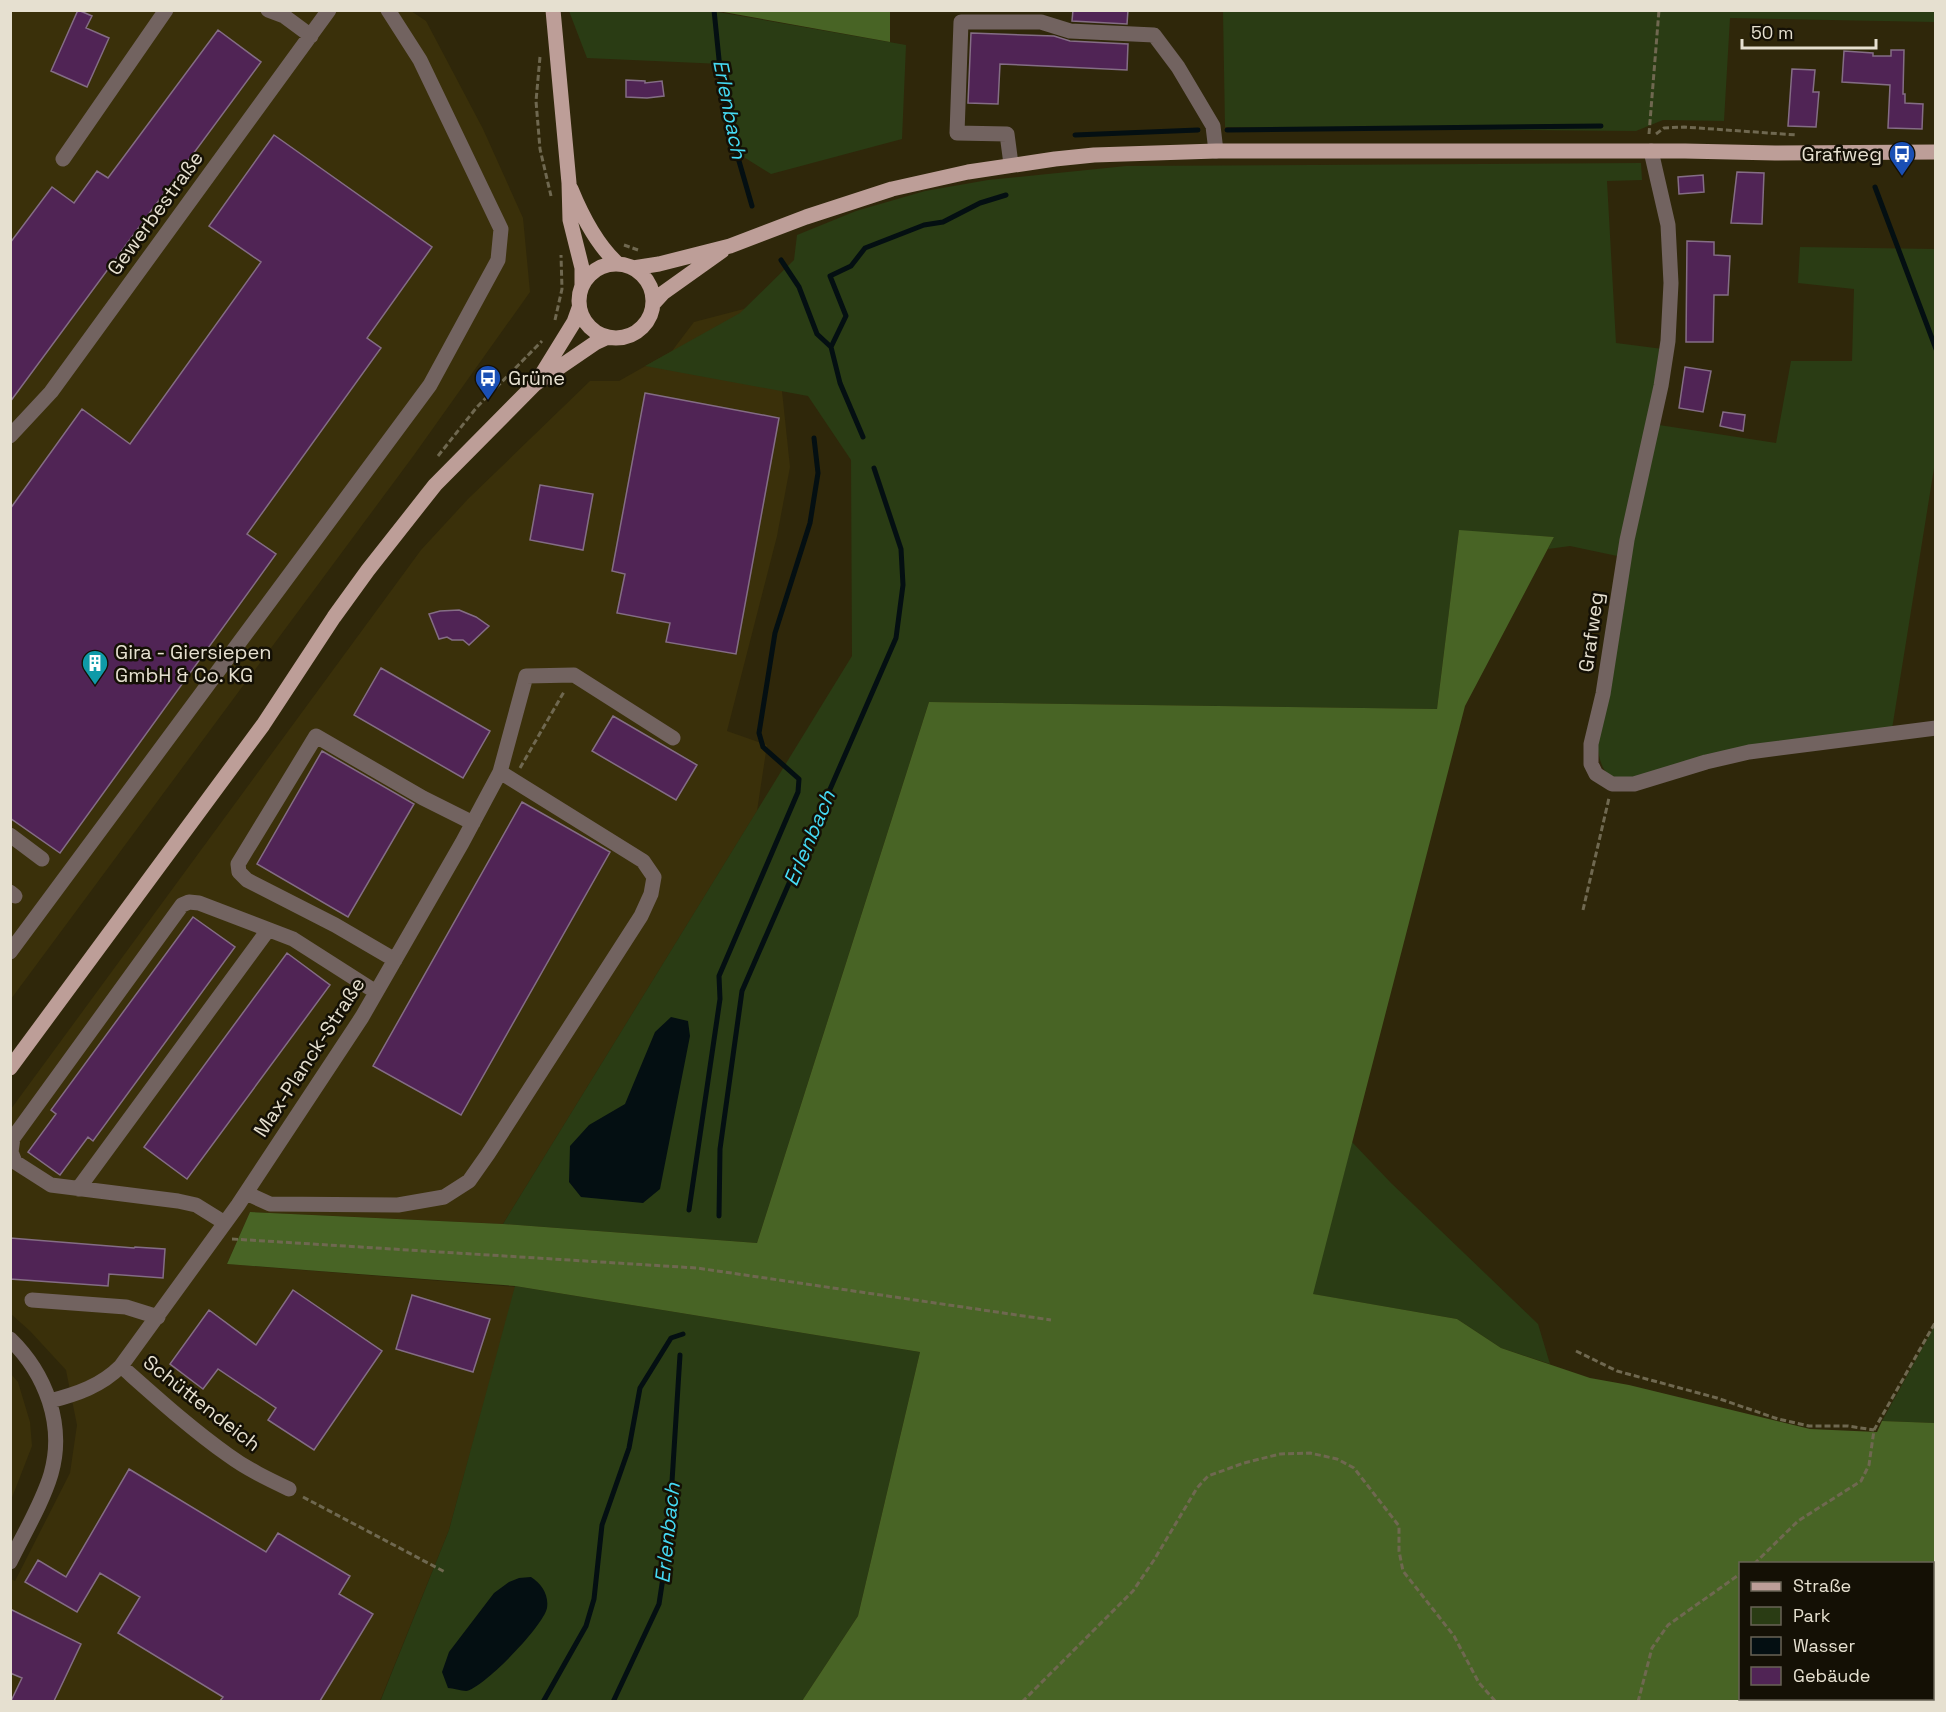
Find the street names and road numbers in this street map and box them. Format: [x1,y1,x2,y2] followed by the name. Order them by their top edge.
[101,146,209,280] street label: Gewerbestraße
[1573,590,1609,674] street label: Grafweg
[248,972,370,1142] street label: Max-Planck-Straße
[138,1349,266,1457] street label: Schüttendeich

